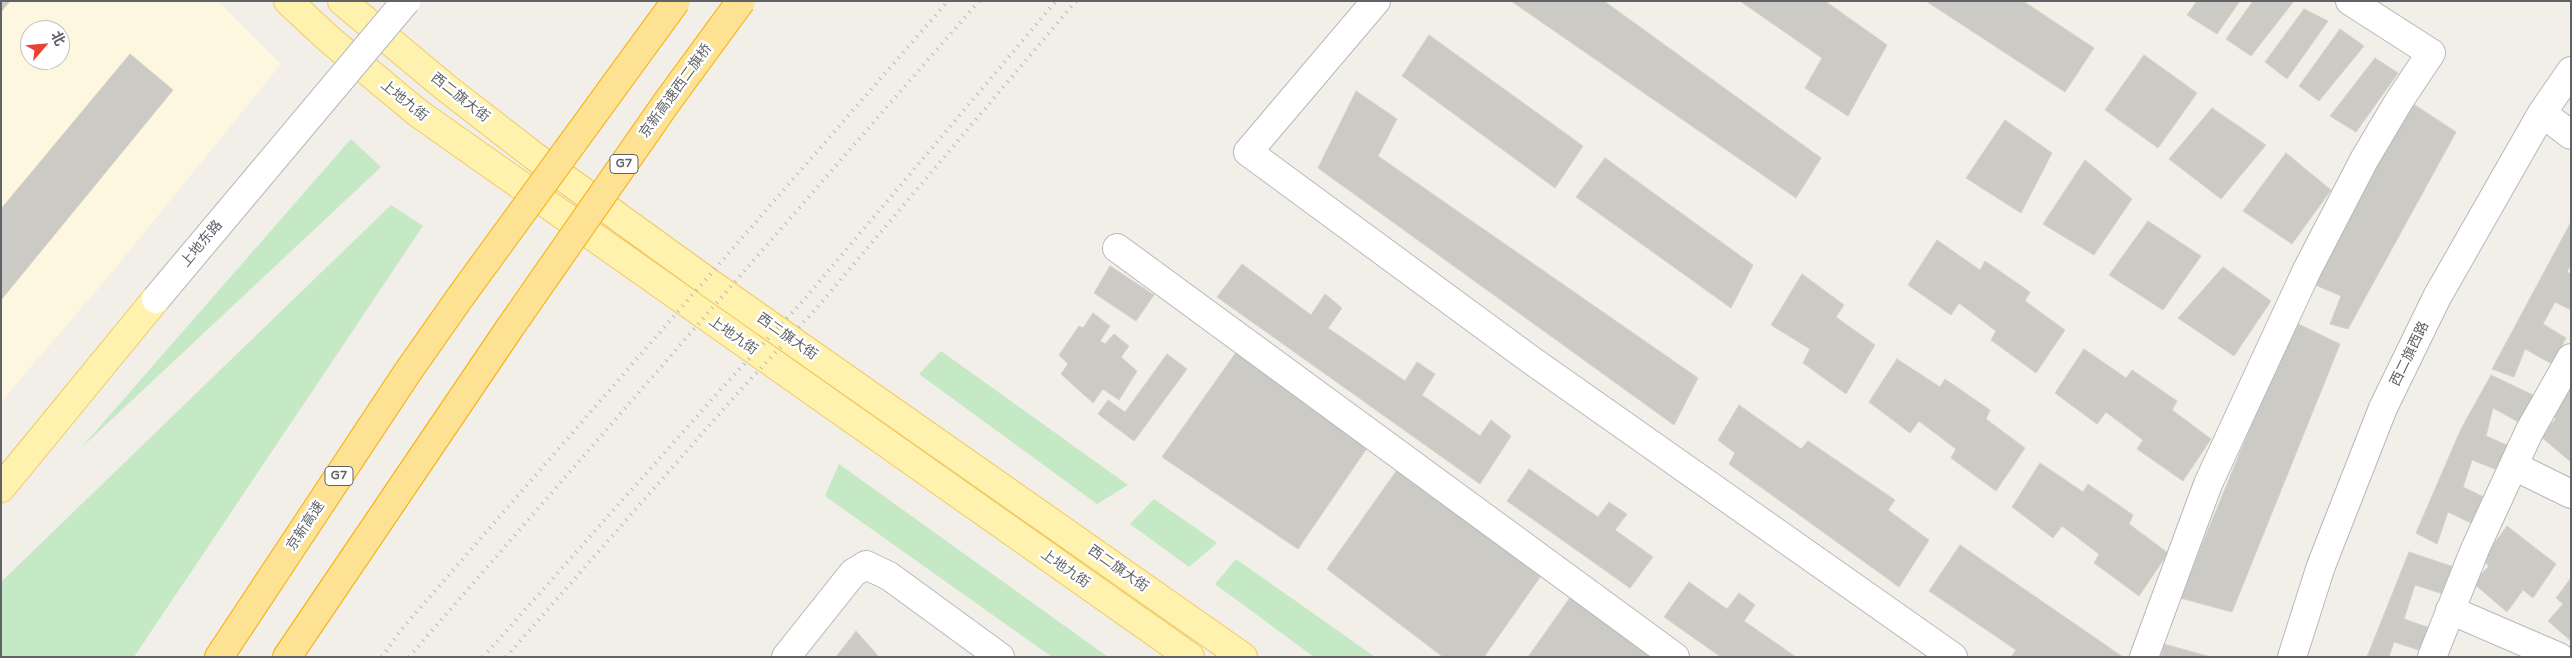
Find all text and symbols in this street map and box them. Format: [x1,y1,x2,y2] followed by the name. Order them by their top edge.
[20,20,70,70] north arrow
[47,28,69,49] text: 北
[636,41,716,141] street label: 京新高速西二旗桥
[427,70,493,126] street label: 西二旗大街
[377,77,431,125] street label: 上地九街
[610,154,638,173] road number: G7
[178,217,226,271] street label: 上地东路
[754,310,820,364] street label: 西二旗大街
[705,313,761,359] street label: 上地九街
[2387,319,2433,389] street label: 西二旗西路
[325,466,353,486] road number: G7
[283,498,329,554] street label: 京新高速
[1085,542,1151,596] street label: 西二旗大街
[1037,546,1093,592] street label: 上地九街

